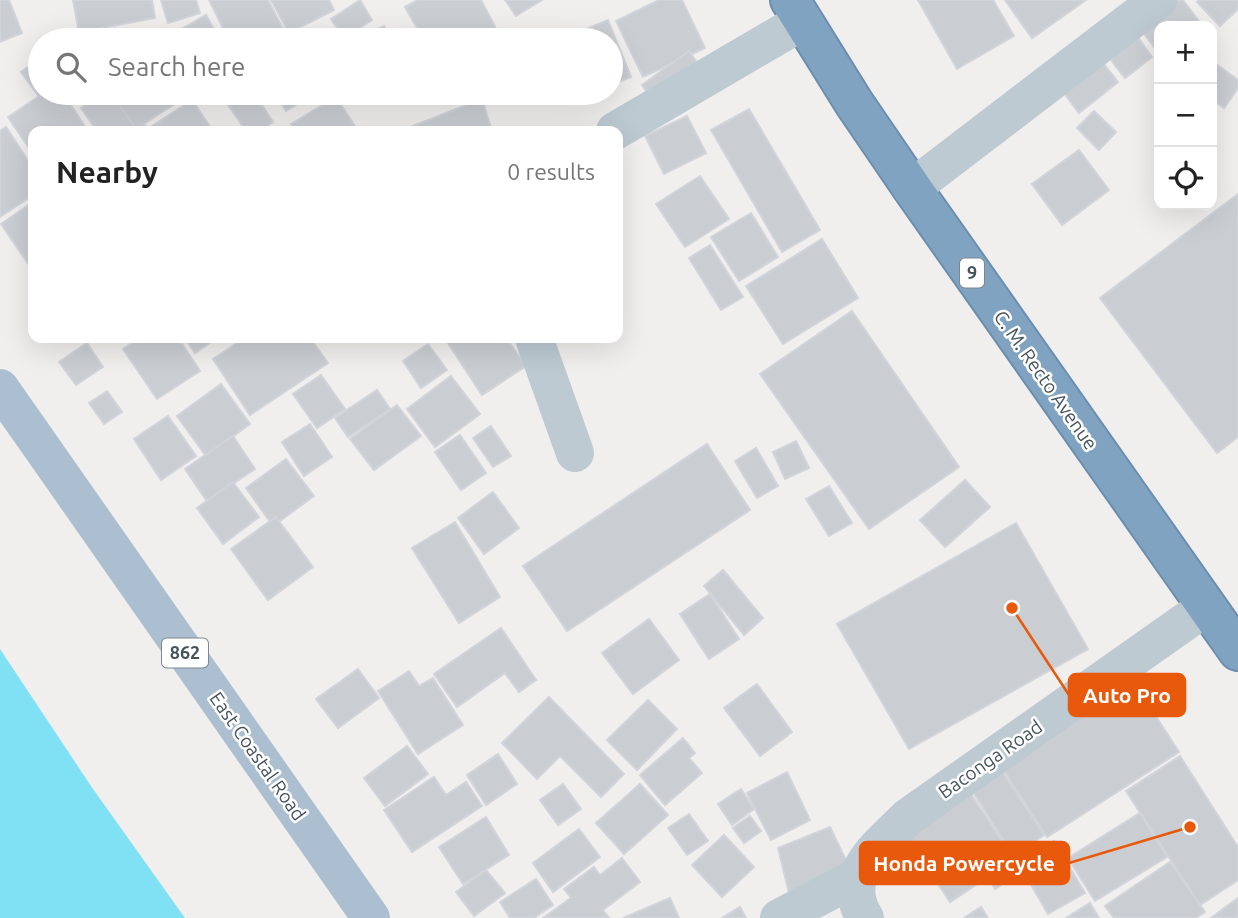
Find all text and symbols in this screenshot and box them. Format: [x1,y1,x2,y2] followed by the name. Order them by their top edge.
[1154,21,1217,210] map controls
[1154,21,1217,84] button: +
[28,28,623,105] search box
[52,48,90,86] icon: search
[108,52,245,81] text: Search here
[1154,84,1217,147] button: −
[1154,147,1217,210] button: locate
[56,155,158,189] text: Nearby
[507,159,595,184] text: 0 results
[960,258,984,288] road number: 9
[990,306,1102,454] street label: C. M. Recto Avenue
[162,638,208,668] road number: 862
[1069,674,1185,716] callout: Auto Pro
[1083,683,1171,707] text: Auto Pro
[206,688,310,824] street label: East Coastal Road
[934,715,1046,803] street label: Baconga Road
[860,842,1069,884] callout: Honda Powercycle
[873,851,1055,875] text: Honda Powercycle

